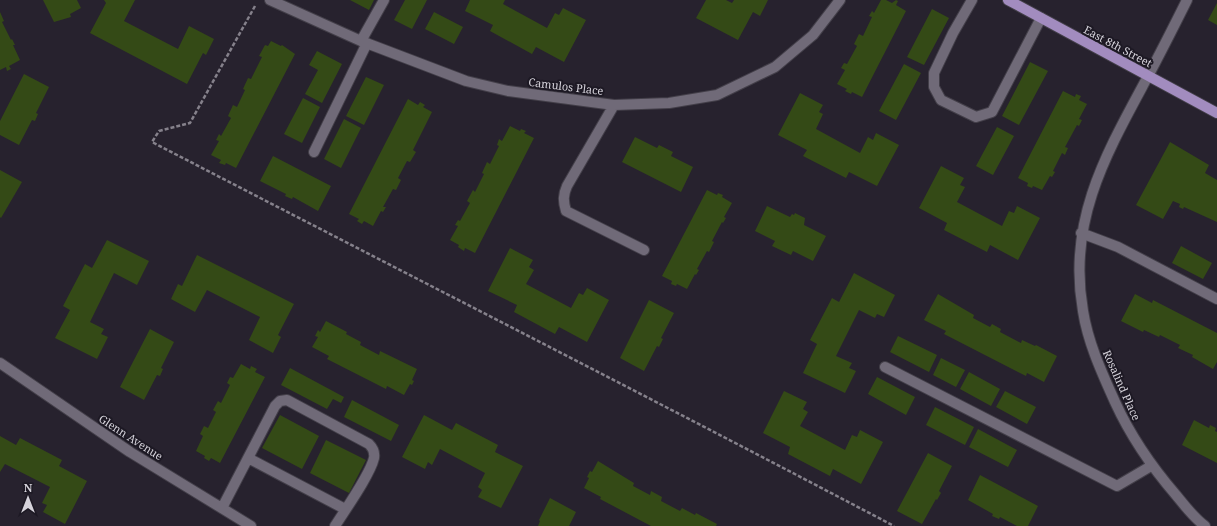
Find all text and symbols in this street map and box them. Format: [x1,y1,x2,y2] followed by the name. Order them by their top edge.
[1081,22,1155,70] street label: East 8th Street
[528,74,604,98] street label: Camulos Place
[1100,347,1144,423] street label: Rosalind Place
[96,411,166,463] street label: Glenn Avenue
[8,478,48,518] north arrow
[24,480,33,495] text: N

